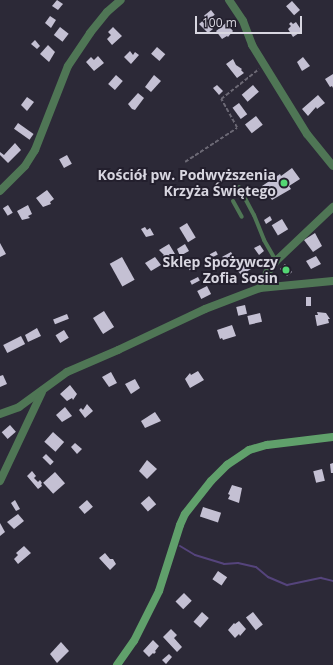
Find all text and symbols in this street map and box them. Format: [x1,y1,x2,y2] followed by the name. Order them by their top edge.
[197,8,304,34] scale bar
[202,14,237,31] text: 100 m
[97,167,276,200] place label: Kościół pw. Podwyższenia Krzyża Świętego
[279,178,289,188] marker: Kościół pw. Podwyższenia Krzyża Świętego
[163,254,278,286] place label: Sklep Spożywczy Zofia Sosin
[281,265,291,275] marker: Sklep Spożywczy Zofia Sosin

